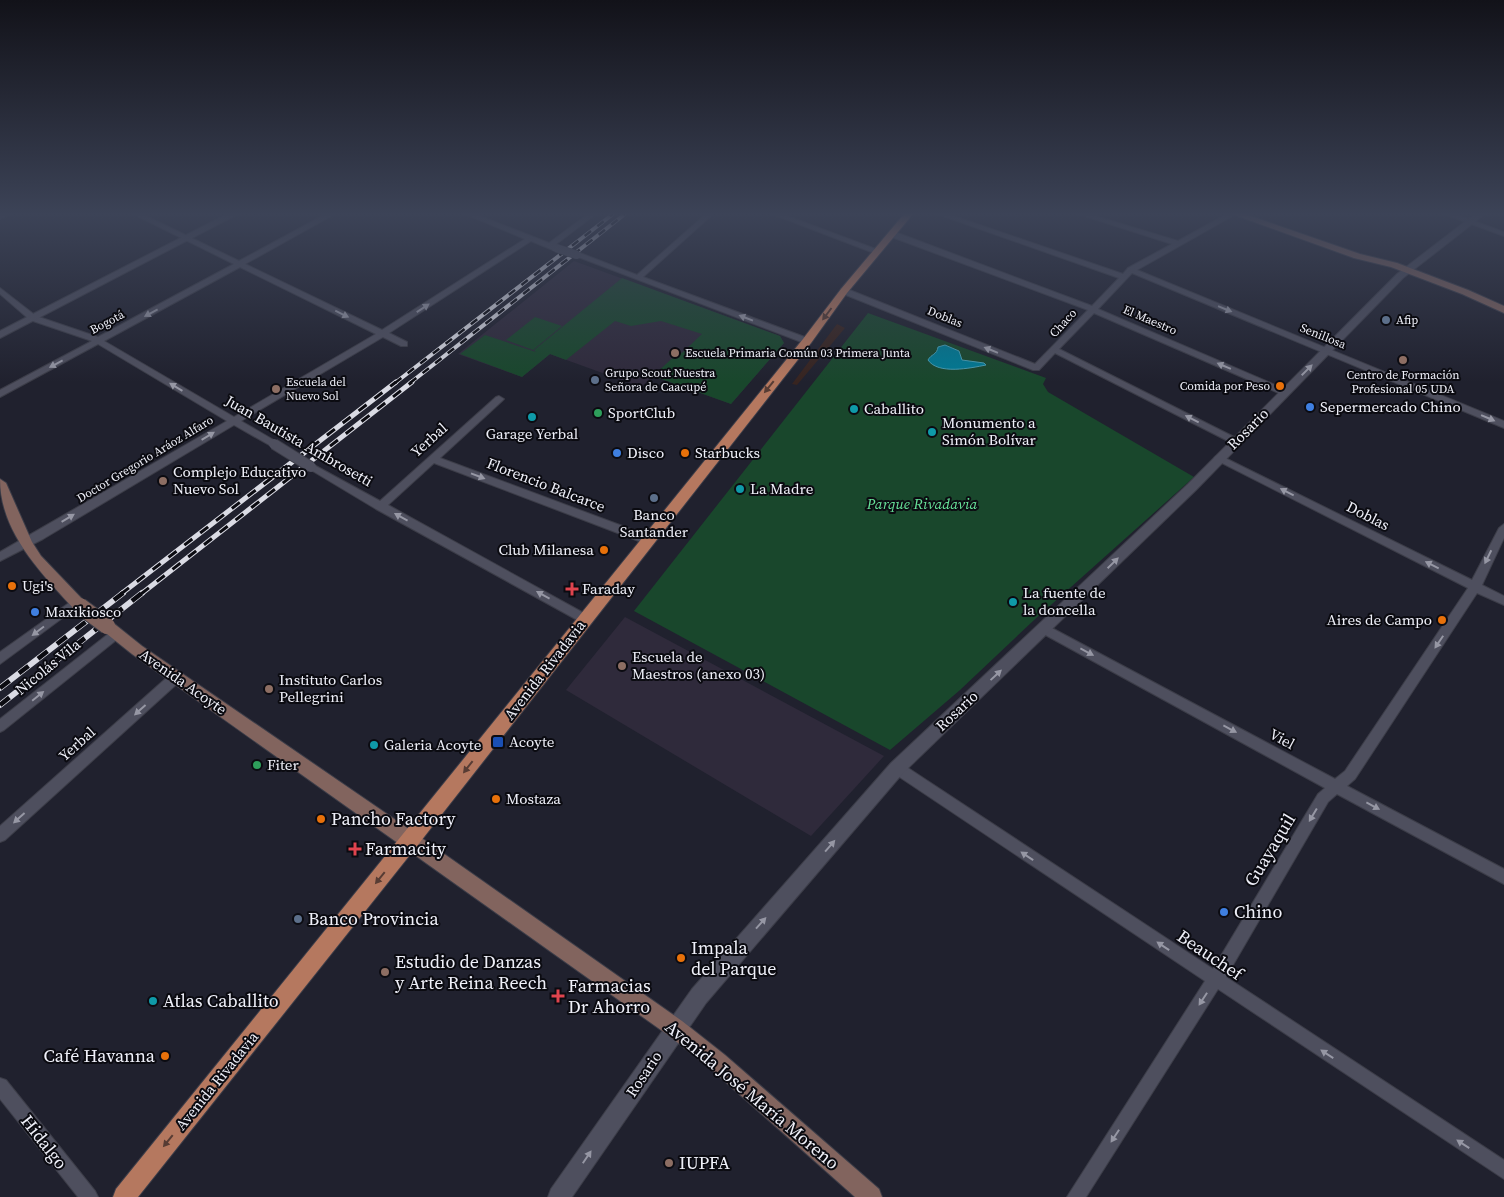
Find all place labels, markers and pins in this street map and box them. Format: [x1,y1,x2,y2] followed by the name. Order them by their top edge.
[1396,312,1418,328] place label: Afip
[1380,314,1392,326] marker: Afip
[685,345,911,361] place label: Escuela Primaria Común 03 Primera Junta
[669,347,681,359] marker: Escuela Primaria Común 03 Primera Junta
[1397,354,1409,366] marker: Centro de Formación Profesional 05 UDA
[605,365,716,395] place label: Grupo Scout Nuestra Señora de Caacupé
[1346,367,1460,397] place label: Centro de Formación Profesional 05 UDA
[286,374,346,404] place label: Escuela del Nuevo Sol
[589,374,601,386] marker: Grupo Scout Nuestra Señora de Caacupé
[1180,378,1270,394] place label: Comida por Peso
[1274,380,1286,392] marker: Comida por Peso
[270,383,282,395] marker: Escuela del Nuevo Sol
[1320,396,1461,417] place label: Sepermercado Chino
[864,398,924,419] place label: Caballito
[1304,401,1316,413] marker: Sepermercado Chino
[608,402,675,423] place label: SportClub
[848,403,860,415] marker: Caballito
[592,407,604,419] marker: SportClub
[526,411,538,423] marker: Garage Yerbal
[942,412,1037,450] place label: Monumento a Simón Bolívar
[486,423,579,444] place label: Garage Yerbal
[926,426,938,438] marker: Monumento a Simón Bolívar
[627,442,664,463] place label: Disco
[695,442,760,463] place label: Starbucks
[611,447,623,459] marker: Disco
[679,447,691,459] marker: Starbucks
[173,461,306,499] place label: Complejo Educativo Nuevo Sol
[157,475,169,487] marker: Complejo Educativo Nuevo Sol
[750,478,814,499] place label: La Madre
[734,483,746,495] marker: La Madre
[648,492,660,504] marker: Banco Santander
[620,504,689,542] place label: Banco Santander
[499,539,594,560] place label: Club Milanesa
[598,544,610,556] marker: Club Milanesa
[22,575,53,596] place label: Ugi's
[582,578,635,599] place label: Faraday
[6,580,18,592] marker: Ugi's
[1023,582,1106,620] place label: La fuente de la doncella
[566,583,578,595] marker: Faraday
[1007,596,1019,608] marker: La fuente de la doncella
[45,601,121,622] place label: Maxikiosco
[29,606,41,618] marker: Maxikiosco
[1327,609,1432,630] place label: Aires de Campo
[1436,614,1448,626] marker: Aires de Campo
[632,646,765,684] place label: Escuela de Maestros (anexo 03)
[616,660,628,672] marker: Escuela de Maestros (anexo 03)
[279,669,382,707] place label: Instituto Carlos Pellegrini
[263,683,275,695] marker: Instituto Carlos Pellegrini
[509,731,555,752] place label: Acoyte
[384,734,482,755] place label: Galeria Acoyte
[491,735,505,749] marker: Acoyte
[368,739,380,751] marker: Galeria Acoyte
[267,754,300,775] place label: Fiter
[251,759,263,771] marker: Fiter
[506,788,561,809] place label: Mostaza
[490,793,502,805] marker: Mostaza
[331,806,456,831] place label: Pancho Factory
[315,813,327,825] marker: Pancho Factory
[365,836,447,861] place label: Farmacity
[349,843,361,855] marker: Farmacity
[1234,899,1282,924] place label: Chino
[308,906,439,931] place label: Banco Provincia
[1218,906,1230,918] marker: Chino
[292,913,304,925] marker: Banco Provincia
[691,935,776,981] place label: Impala del Parque
[395,949,547,995] place label: Estudio de Danzas y Arte Reina Reech
[675,952,687,964] marker: Impala del Parque
[379,966,391,978] marker: Estudio de Danzas y Arte Reina Reech
[568,973,651,1019] place label: Farmacias Dr Ahorro
[163,988,279,1013] place label: Atlas Caballito
[552,990,564,1002] marker: Farmacias Dr Ahorro
[147,995,159,1007] marker: Atlas Caballito
[44,1043,156,1068] place label: Café Havanna
[159,1050,171,1062] marker: Café Havanna
[679,1150,730,1175] place label: IUPFA
[663,1157,675,1169] marker: IUPFA

